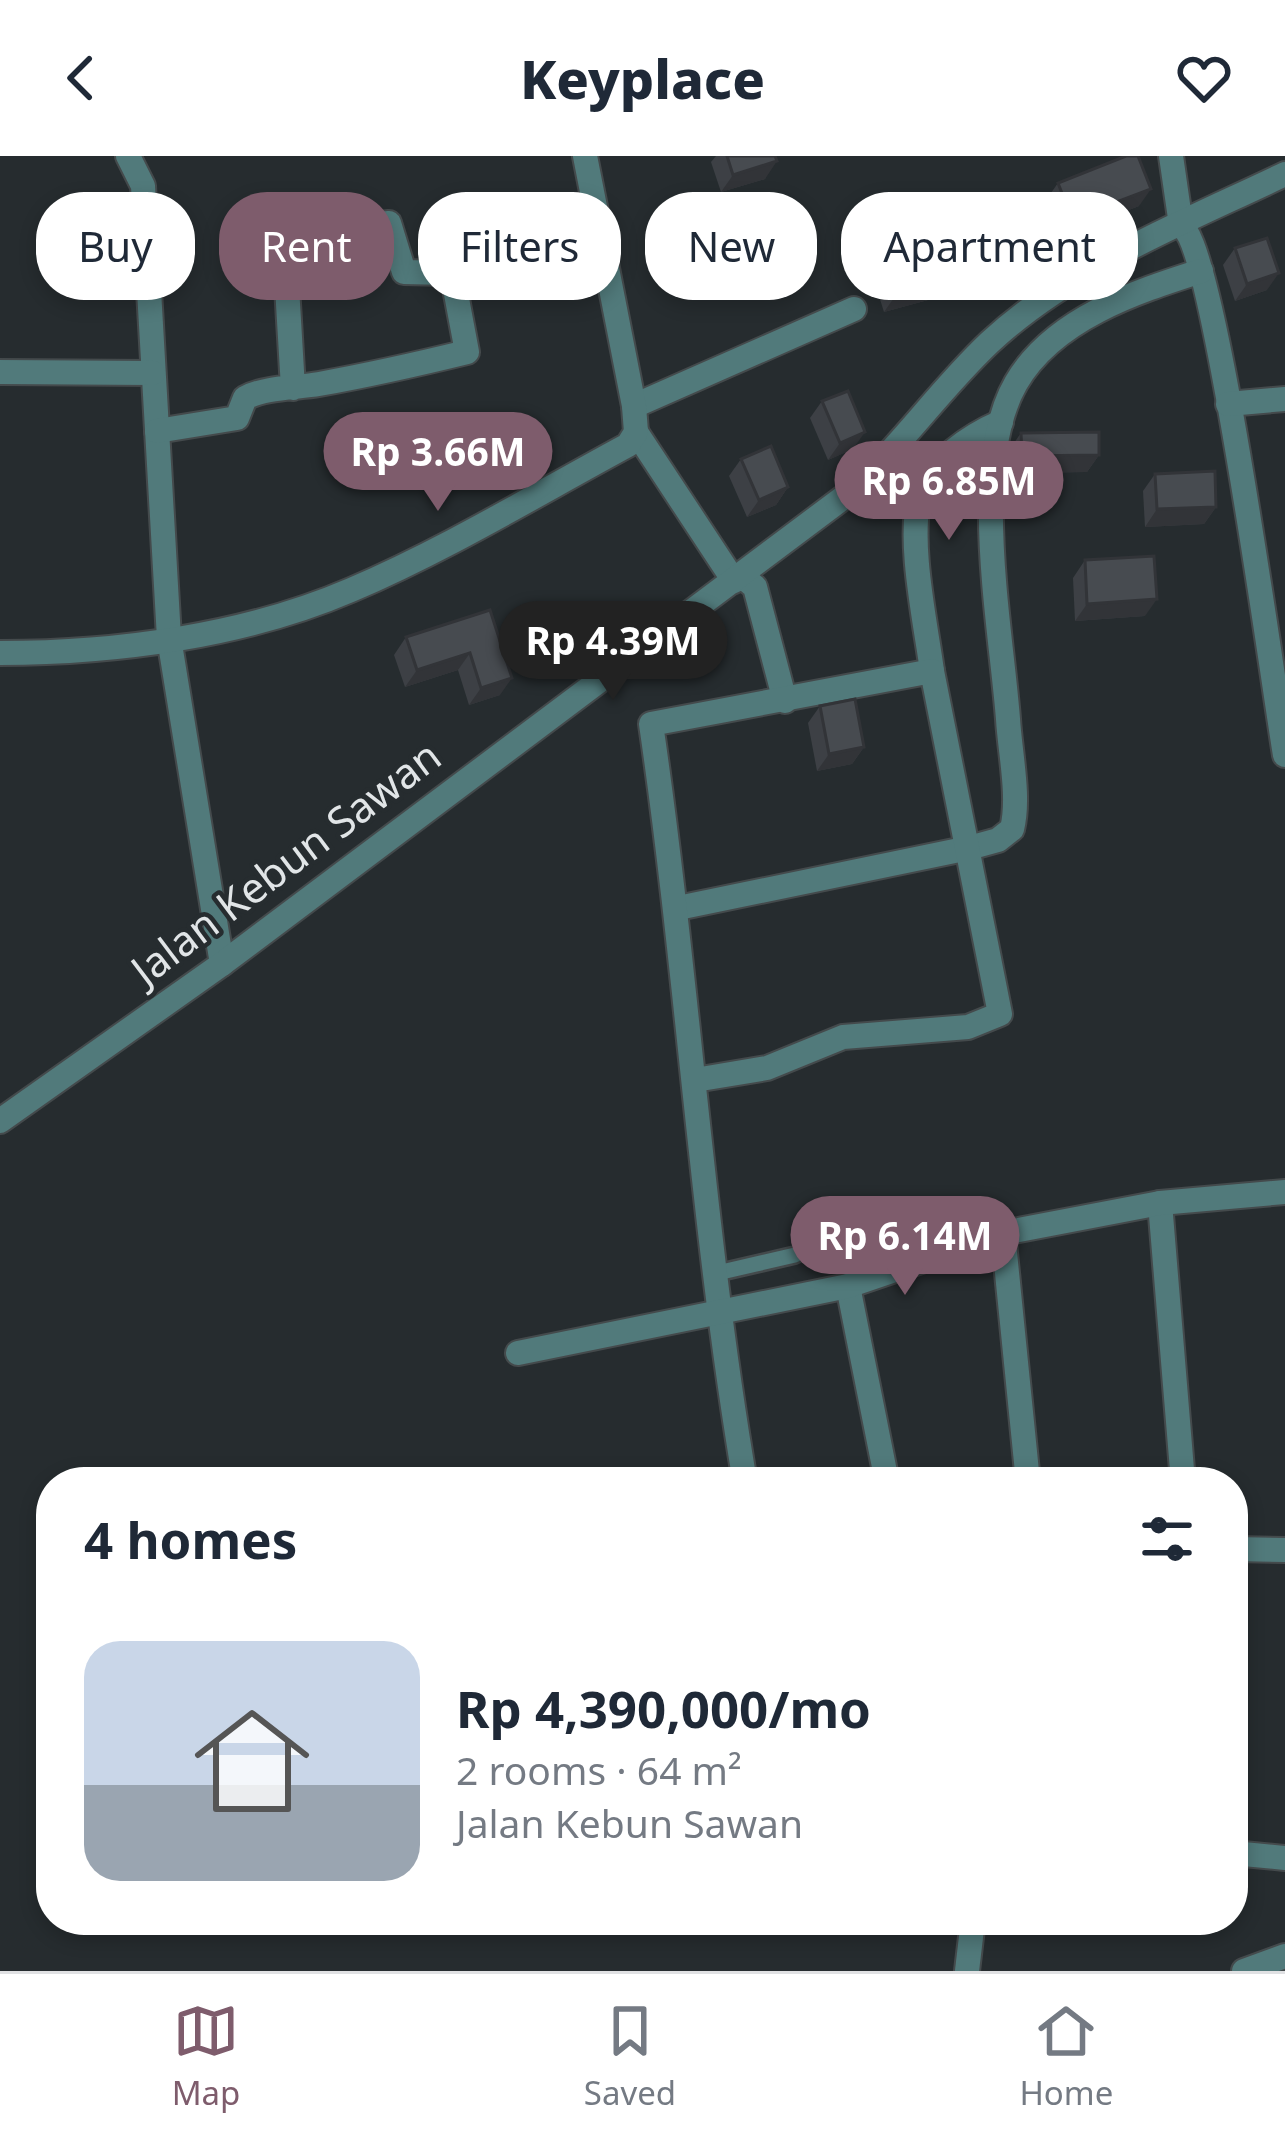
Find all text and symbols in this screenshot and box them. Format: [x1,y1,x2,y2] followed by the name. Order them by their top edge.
[520,41,765,115] text: Keyplace
[48,45,114,111] icon: back
[1171,45,1237,111] icon: heart
[36,192,195,300] chip: Buy
[219,192,394,300] chip: Rent
[418,192,621,300] chip: Filters
[645,192,817,300] chip: New
[841,192,1138,300] chip: Apartment
[314,412,562,514] pin: Rp 3.66M
[350,424,526,477] text: Rp 3.66M
[825,441,1073,543] pin: Rp 6.85M
[861,453,1037,506] text: Rp 6.85M
[489,601,737,703] pin: Rp 4.39M
[525,613,701,666] text: Rp 4.39M
[115,727,452,999] street label: Jalan Kebun Sawan
[781,1196,1029,1298] pin: Rp 6.14M
[817,1208,993,1261] text: Rp 6.14M
[84,1504,297,1574] text: 4 homes
[1134,1506,1200,1572] icon: filters
[456,1673,871,1743] text: Rp 4,390,000/mo
[180,1689,324,1833] icon: home
[456,1743,742,1796] text: 2 rooms · 64 m²
[456,1796,803,1849] text: Jalan Kebun Sawan
[172,1998,240,2115] tab: Map
[584,1998,676,2115] tab: Saved
[1019,1998,1113,2115] tab: Home

